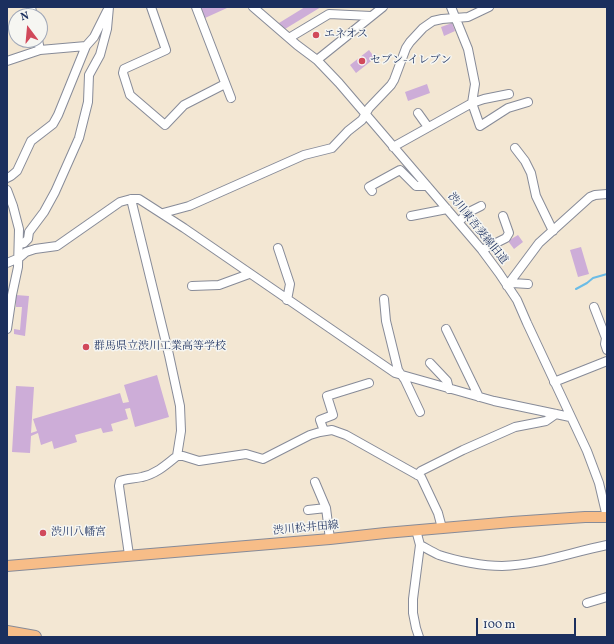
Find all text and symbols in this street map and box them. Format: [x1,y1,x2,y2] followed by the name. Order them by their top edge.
[8,8,48,48] north arrow
[19,9,31,25] text: N
[324,28,368,42] place label: エネオス
[311,30,321,40] marker: エネオス
[370,54,452,68] place label: セブン-イレブン
[357,56,367,66] marker: セブン-イレブン
[444,191,510,267] street label: 渋川東吾妻線旧道
[94,340,226,354] place label: 群馬県立渋川工業高等学校
[81,342,91,352] marker: 群馬県立渋川工業高等学校
[273,520,339,538] street label: 渋川松井田線
[51,526,106,540] place label: 渋川八幡宮
[38,528,48,538] marker: 渋川八幡宮
[478,610,578,636] scale bar
[483,617,515,633] text: 100 m

